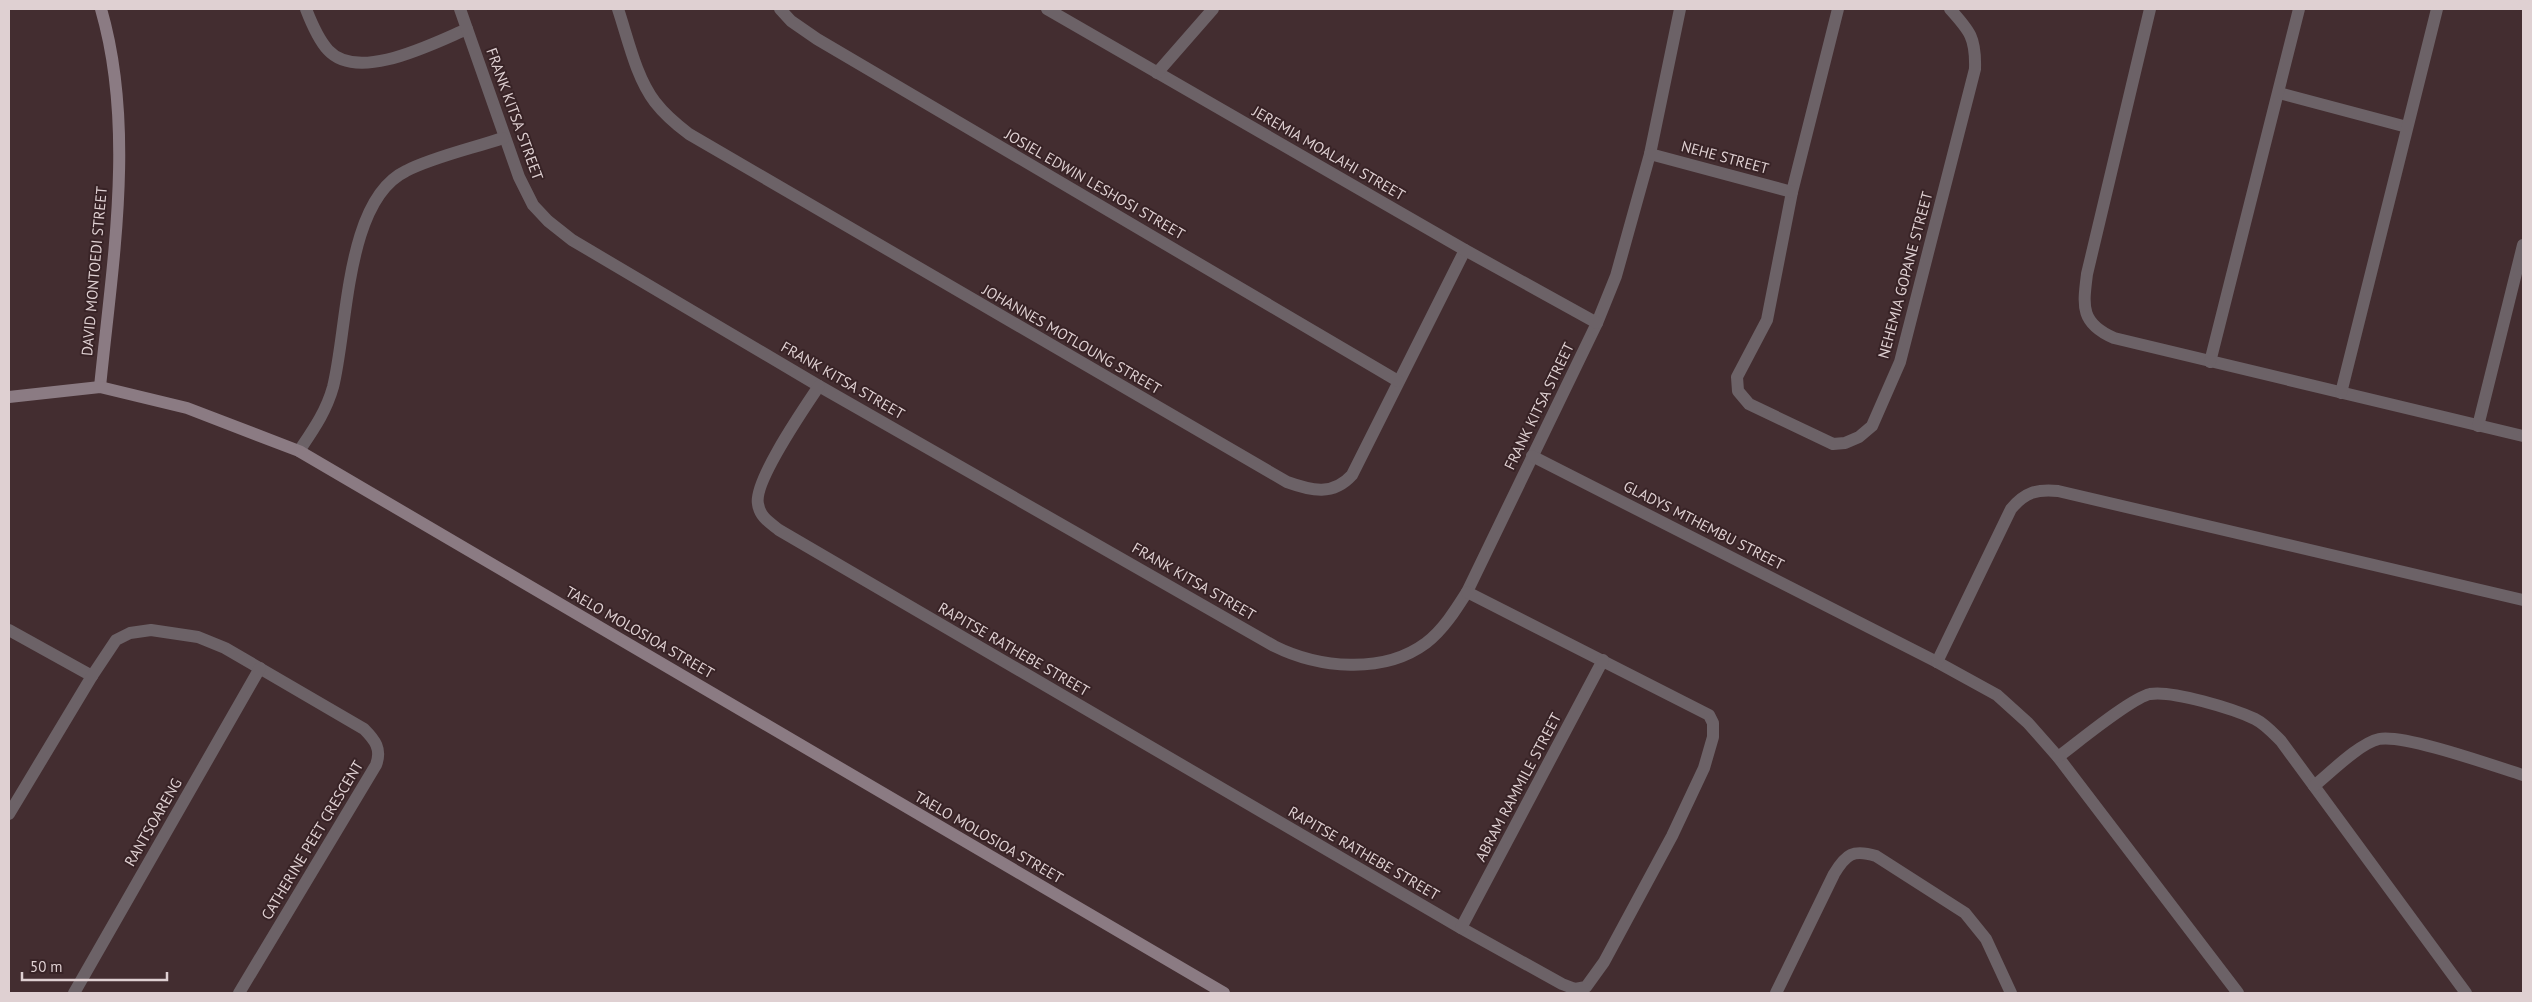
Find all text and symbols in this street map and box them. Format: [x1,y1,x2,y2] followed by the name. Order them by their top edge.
[482,45,548,183] street label: FRANK KITSA STREET
[1248,101,1409,205] street label: JEREMIA MOALAHI STREET
[1001,124,1189,244] street label: JOSIEL EDWIN LESHOSI STREET
[1679,136,1772,178] street label: NEHE STREET
[77,185,111,357] street label: DAVID MONTOEDI STREET
[1874,189,1937,361] street label: NEHEMIA GOPANE STREET
[978,279,1165,398] street label: JOHANNES MOTLOUNG STREET
[778,337,909,423] street label: FRANK KITSA STREET
[1500,339,1578,473] street label: FRANK KITSA STREET
[1621,476,1788,574] street label: GLADYS MTHEMBU STREET
[1129,538,1260,624] street label: FRANK KITSA STREET
[562,582,718,683] street label: TAELO MOLOSIOA STREET
[935,598,1094,700] street label: RAPITSE RATHEBE STREET
[1471,709,1566,865] street label: ABRAM RAMMILE STREET
[257,756,367,923] street label: CATHERINE PEET CRESCENT
[120,775,186,869] street label: RANTSOARENG
[911,787,1067,888] street label: TAELO MOLOSIOA STREET
[1285,802,1444,904] street label: RAPITSE RATHEBE STREET
[22,950,168,982] scale bar
[30,957,63,976] text: 50 m

